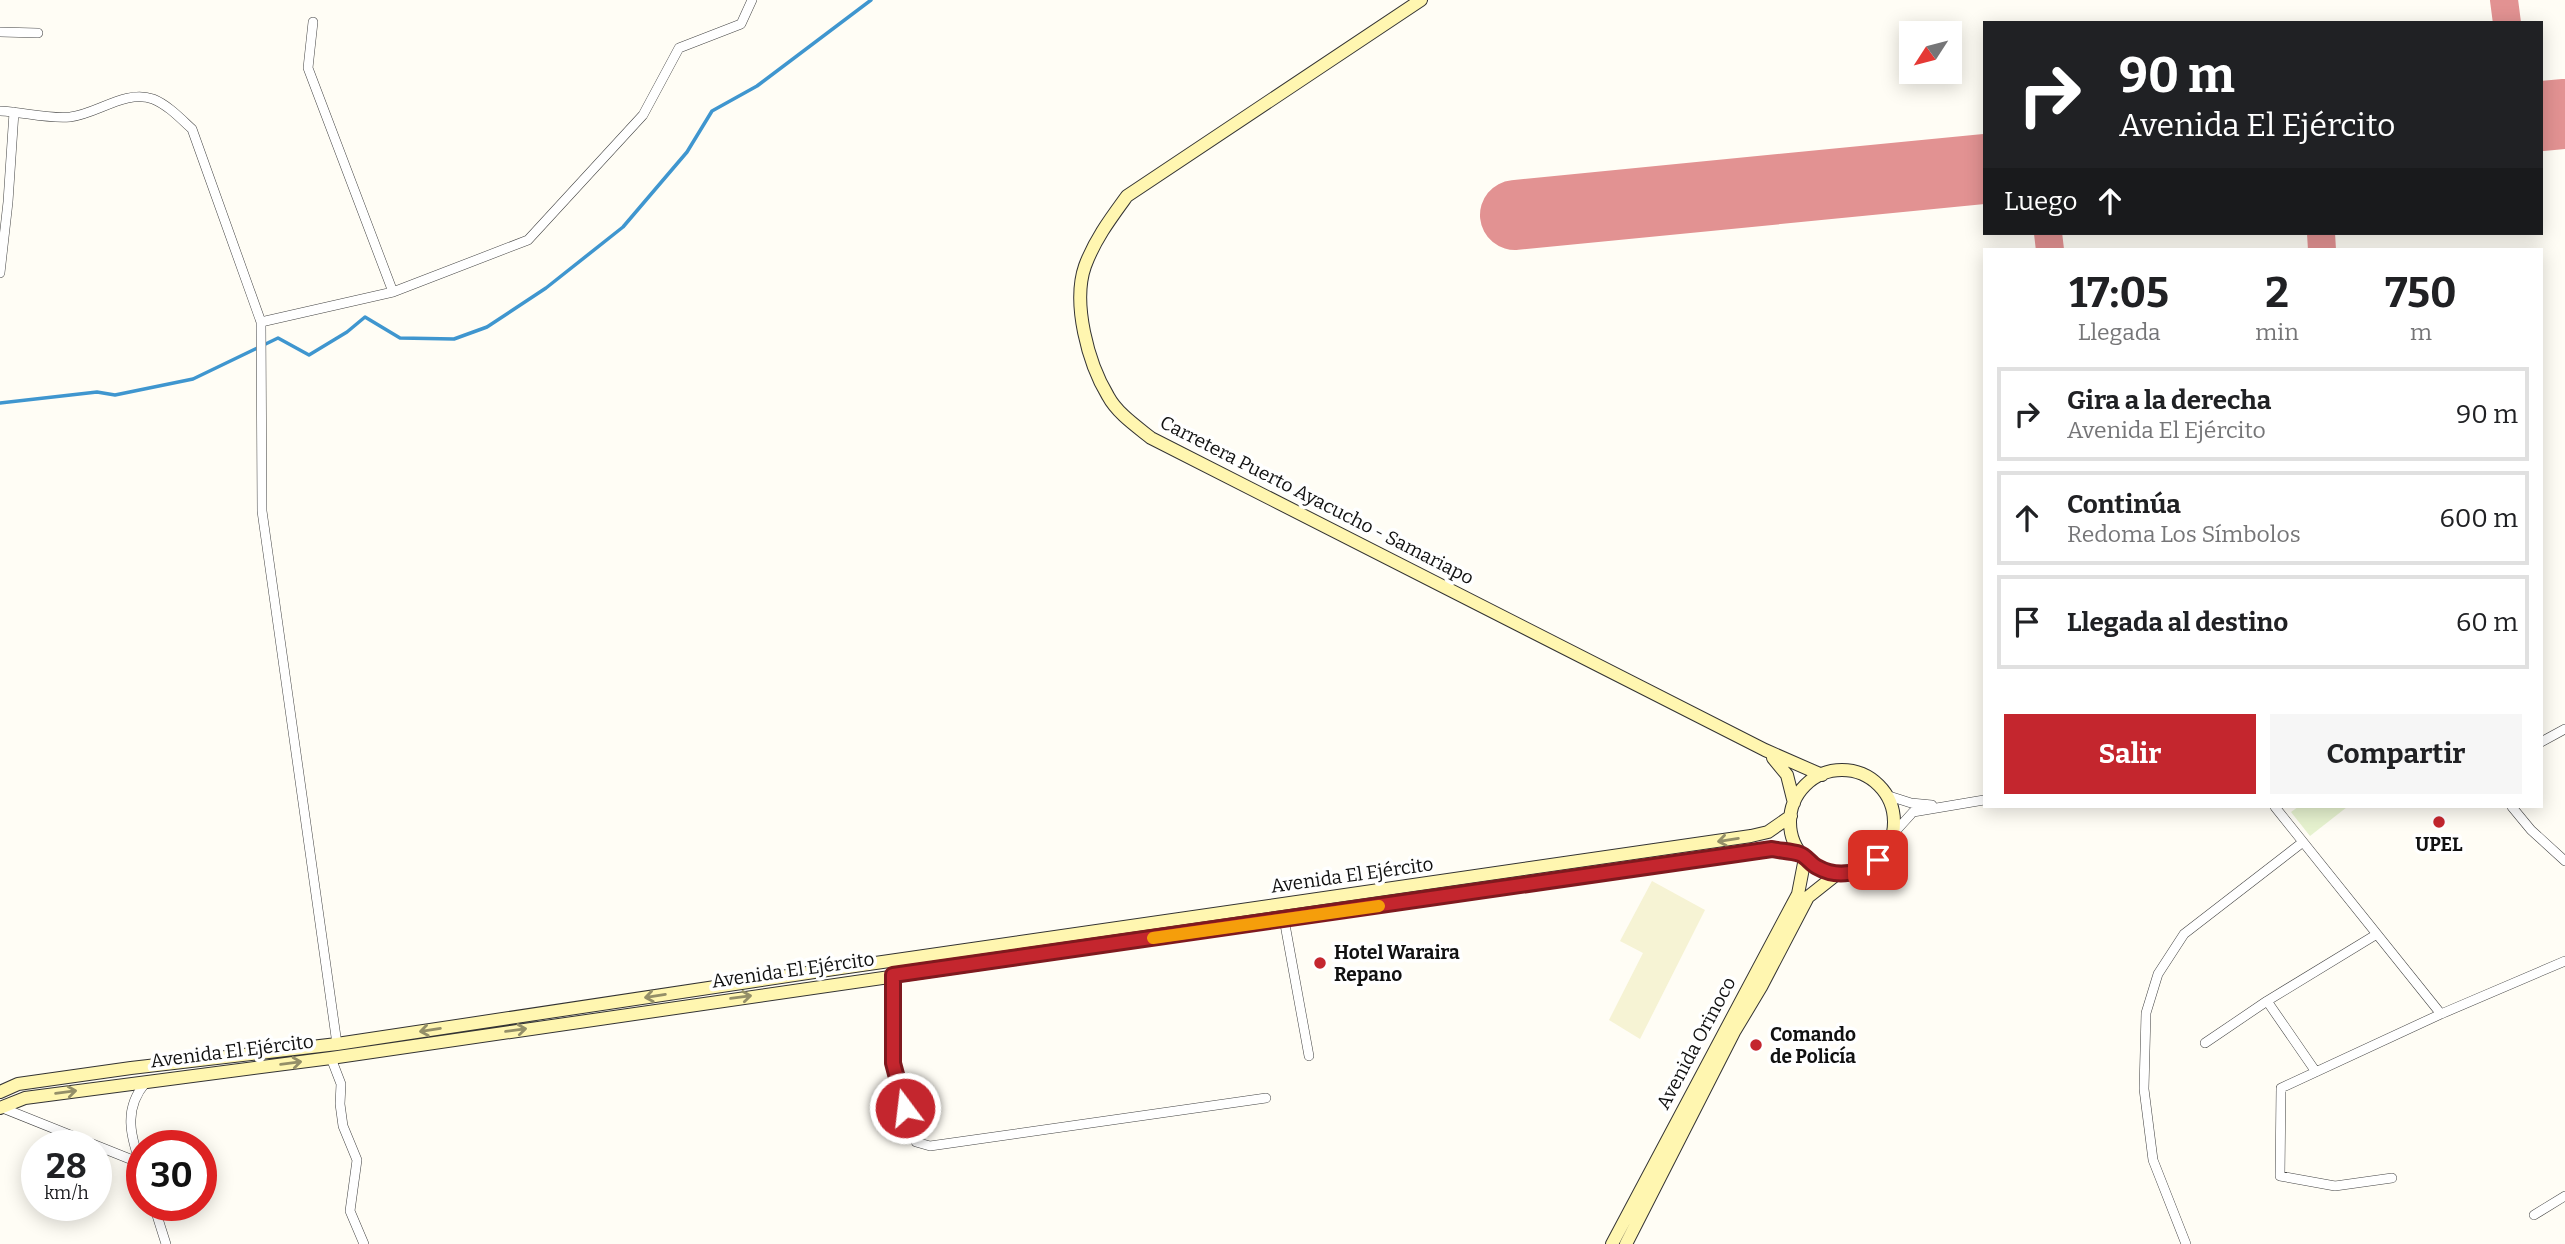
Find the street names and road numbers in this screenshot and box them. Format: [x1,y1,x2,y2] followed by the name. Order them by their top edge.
[1156,411,1478,589] street label: Carretera Puerto Ayacucho - Samariapo
[1269,852,1435,898] street label: Avenida El Ejército
[710,947,876,993] street label: Avenida El Ejército
[1651,973,1741,1113] street label: Avenida Orinoco
[149,1030,315,1072] street label: Avenida El Ejército

